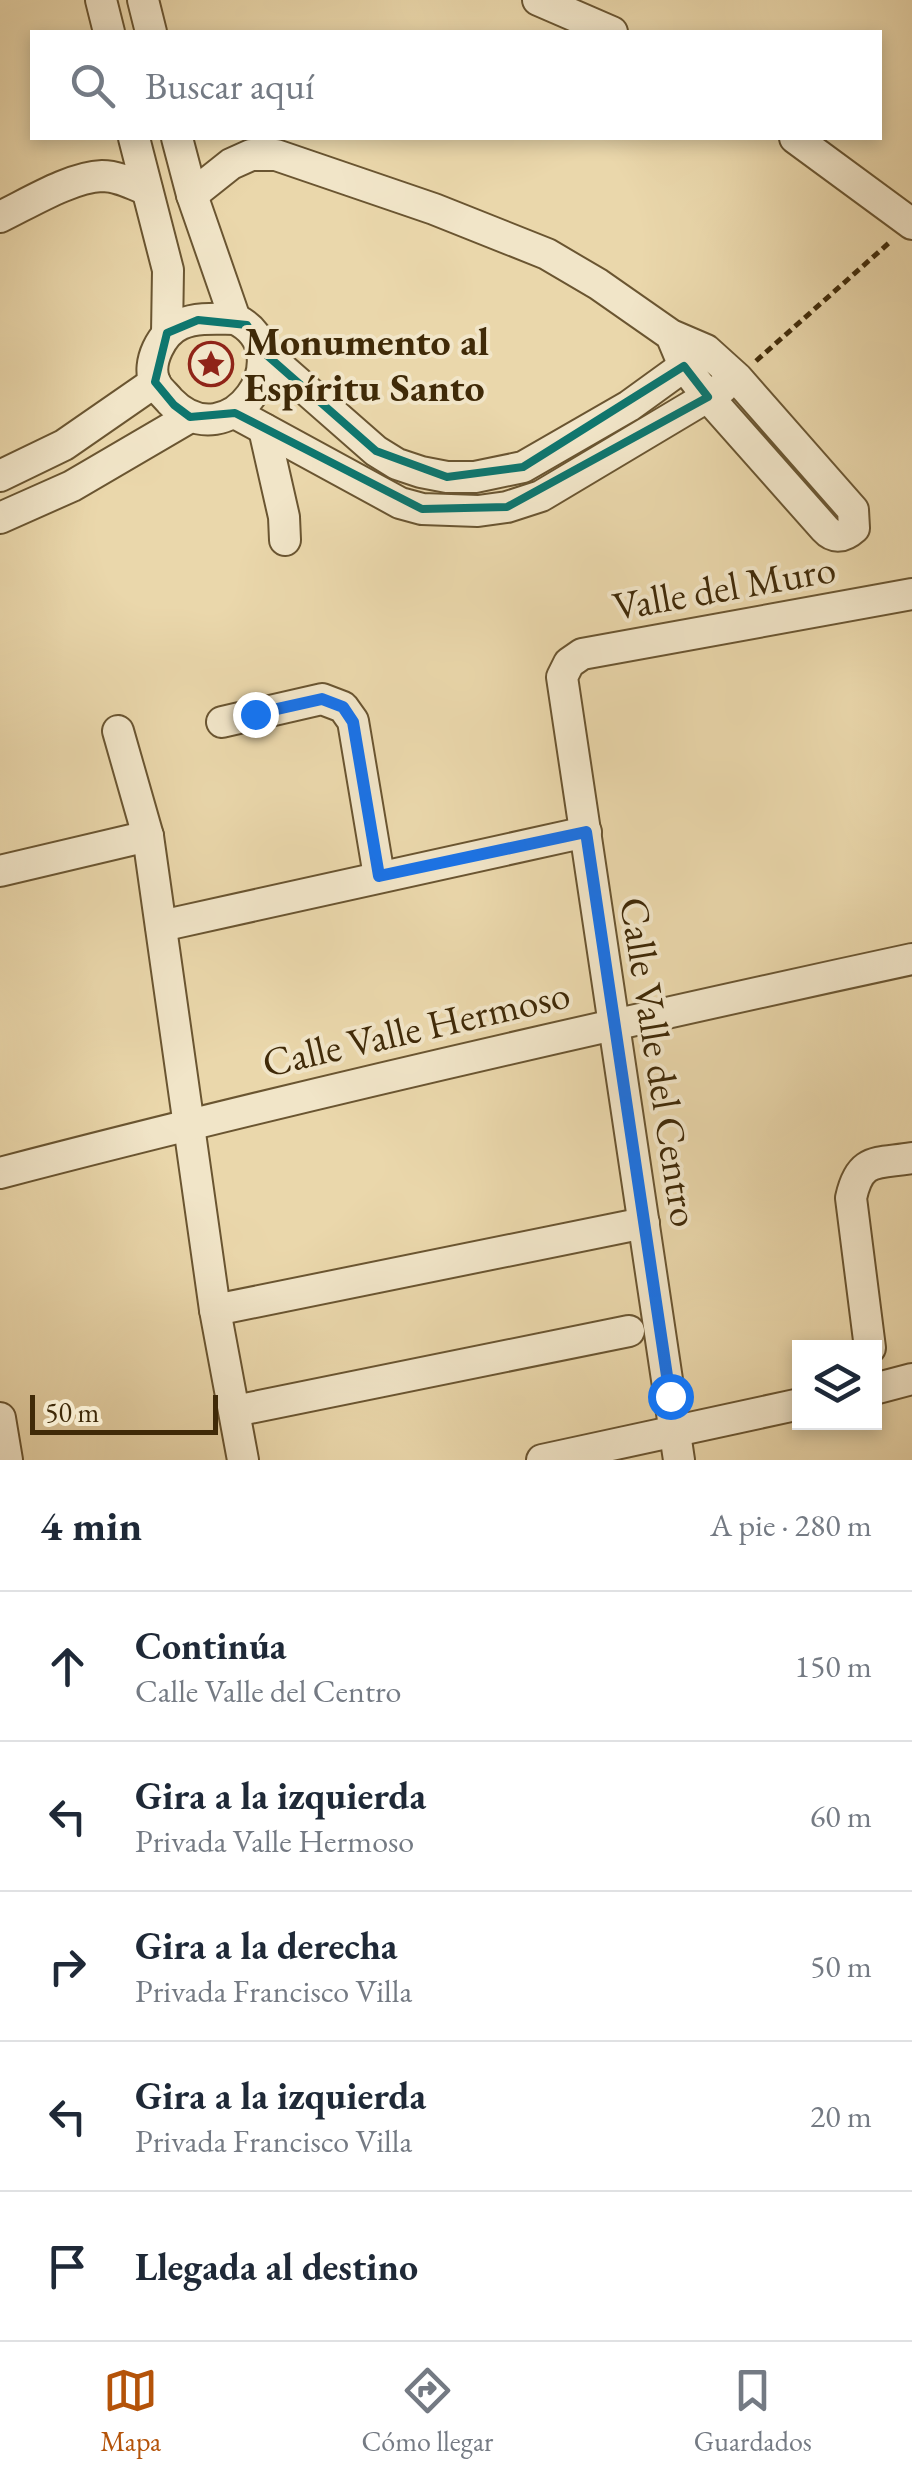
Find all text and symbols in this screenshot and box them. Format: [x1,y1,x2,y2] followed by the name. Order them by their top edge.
[30,30,882,140] search box
[65,58,120,113] icon: search
[145,61,314,110] text: Buscar aquí
[244,315,489,413] place label: Monumento al Espíritu Santo
[188,341,234,387] place icon: Monumento al Espíritu Santo
[609,542,839,632] street label: Valle del Muro
[233,692,279,738] route end
[608,893,712,1231] street label: Calle Valle del Centro
[257,967,575,1089] street label: Calle Valle Hermoso
[792,1340,882,1430] map controls
[792,1340,882,1430] button: layers
[648,1374,694,1420] route start
[30,1390,218,1434] scale bar
[45,1394,99,1430] text: 50 m
[40,1498,142,1553] text: 4 min
[710,1504,872,1546] text: A pie · 280 m
[135,1621,287,1670] text: Continúa
[40,1639,95,1694] icon: ahead
[795,1645,872,1687] text: 150 m
[135,1670,401,1712] text: Calle Valle del Centro
[135,1771,426,1820] text: Gira a la izquierda
[40,1789,95,1844] icon: left
[810,1795,872,1837] text: 60 m
[135,1820,414,1862] text: Privada Valle Hermoso
[135,1921,398,1970] text: Gira a la derecha
[40,1939,95,1994] icon: right
[810,1945,872,1987] text: 50 m
[135,1970,412,2012] text: Privada Francisco Villa
[135,2071,426,2120] text: Gira a la izquierda
[40,2089,95,2144] icon: left
[810,2095,872,2137] text: 20 m
[135,2120,412,2162] text: Privada Francisco Villa
[40,2239,95,2294] icon: arrive
[135,2242,418,2291] text: Llegada al destino
[100,2363,161,2459] tab: Mapa
[361,2363,493,2459] tab: Cómo llegar
[694,2363,812,2459] tab: Guardados

